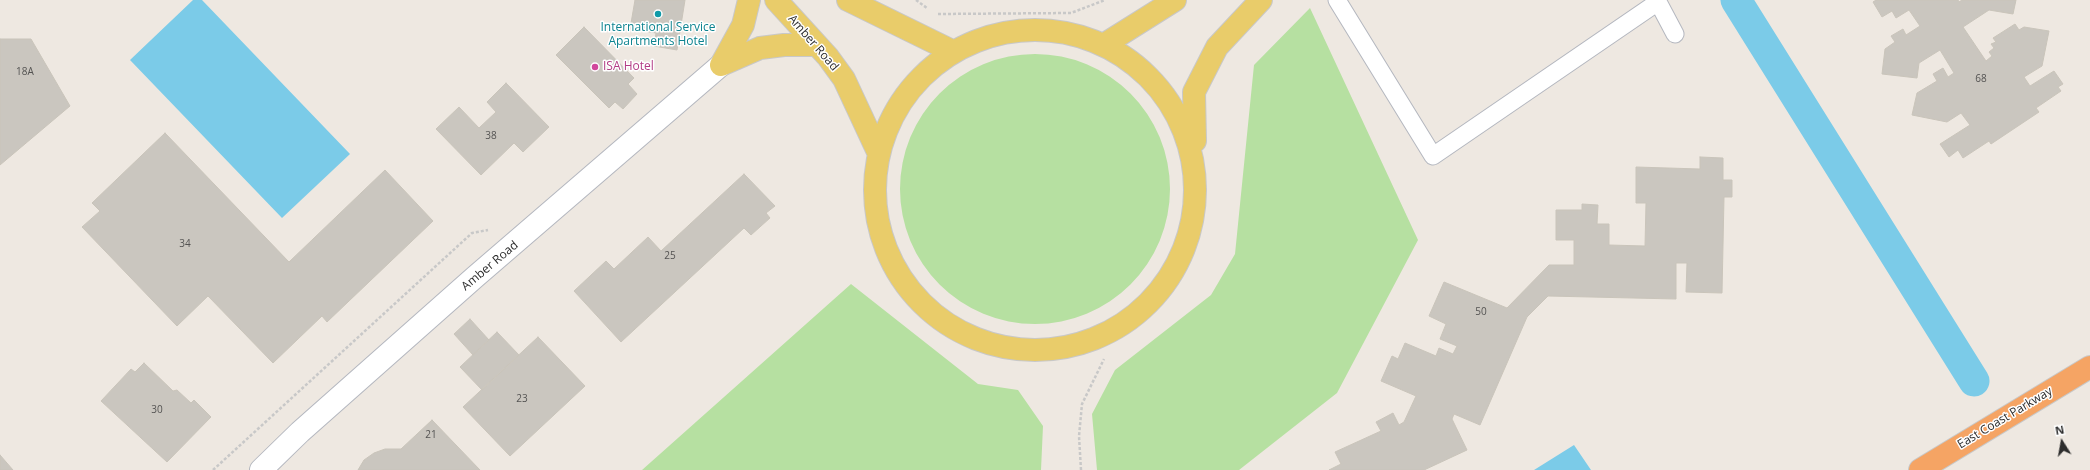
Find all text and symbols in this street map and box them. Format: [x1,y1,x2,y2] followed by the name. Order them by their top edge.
[653,9,663,19] marker: International Service Apartments Hotel
[785,12,841,74] street label: Amber Road
[600,21,716,49] place label: International Service Apartments Hotel
[603,60,654,74] place label: ISA Hotel
[590,62,600,72] marker: ISA Hotel
[16,66,34,78] house number: 18A
[1975,73,1987,85] house number: 68
[485,130,497,142] house number: 38
[179,238,191,250] house number: 34
[459,238,521,294] street label: Amber Road
[664,250,676,262] house number: 25
[1475,306,1487,318] house number: 50
[1955,384,2055,452] street label: East Coast Parkway
[516,393,528,405] house number: 23
[151,404,163,416] house number: 30
[2042,422,2082,462] north arrow
[2054,422,2065,438] text: N
[425,429,437,441] house number: 21

